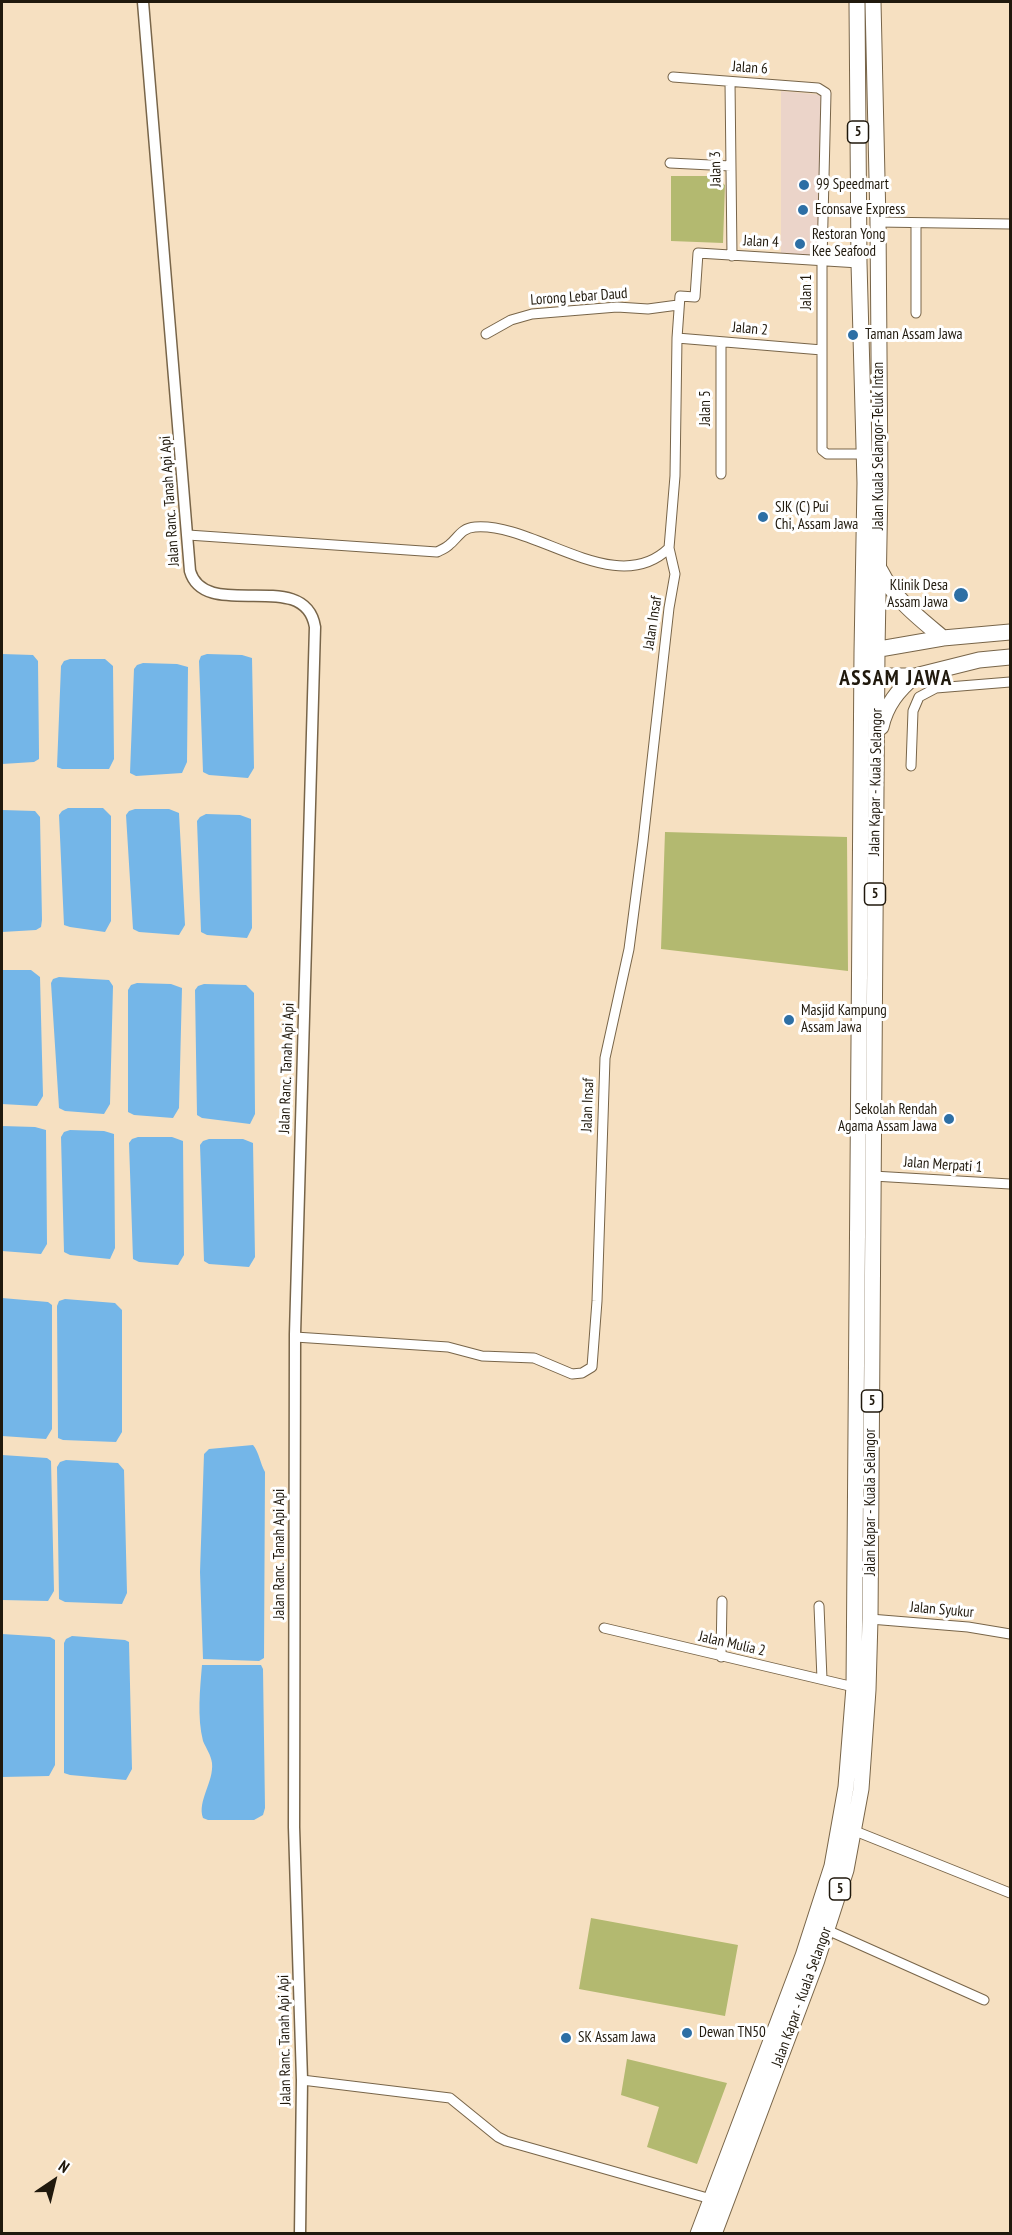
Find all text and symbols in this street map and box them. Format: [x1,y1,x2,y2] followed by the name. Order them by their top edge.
[732,58,768,78] street label: Jalan 6
[848,121,868,143] road number: 5
[707,151,725,187] street label: Jalan 3
[816,176,889,194] place label: 99 Speedmart
[797,178,811,192] marker: 99 Speedmart
[815,201,905,219] place label: Econsave Express
[796,203,810,217] marker: Econsave Express
[812,226,886,261] place label: Restoran Yong Kee Seafood
[743,232,779,252] street label: Jalan 4
[793,237,807,251] marker: Restoran Yong Kee Seafood
[798,274,816,310] street label: Jalan 1
[530,285,628,309] street label: Lorong Lebar Daud
[731,318,769,340] street label: Jalan 2
[865,326,963,344] place label: Taman Assam Jawa
[846,328,860,342] marker: Taman Assam Jawa
[870,362,888,530] street label: Jalan Kuala Selangor-Teluk Intan
[697,390,715,426] street label: Jalan 5
[156,435,184,567] street label: Jalan Ranc. Tanah Api Api
[775,499,858,534] place label: SJK (C) Pui Chi, Assam Jawa
[756,510,770,524] marker: SJK (C) Pui Chi, Assam Jawa
[887,577,948,612] place label: Klinik Desa Assam Jawa
[952,586,970,604] marker: Klinik Desa Assam Jawa
[640,595,666,651] street label: Jalan Insaf
[839,666,953,692] district label: ASSAM JAWA
[866,708,886,856] street label: Jalan Kapar - Kuala Selangor
[864,883,886,905] road number: 5
[276,1002,298,1134] street label: Jalan Ranc. Tanah Api Api
[801,1002,887,1037] place label: Masjid Kampung Assam Jawa
[782,1013,796,1027] marker: Masjid Kampung Assam Jawa
[578,1078,598,1132] street label: Jalan Insaf
[838,1101,937,1136] place label: Sekolah Rendah Agama Assam Jawa
[942,1112,956,1126] marker: Sekolah Rendah Agama Assam Jawa
[903,1153,983,1177] street label: Jalan Merpati 1
[862,1390,882,1412] road number: 5
[862,1428,880,1576] street label: Jalan Kapar - Kuala Selangor
[271,1489,289,1619] street label: Jalan Ranc. Tanah Api Api
[909,1598,975,1622] street label: Jalan Syukur
[697,1628,767,1660] street label: Jalan Mulia 2
[830,1878,850,1900] road number: 5
[768,1925,836,2069] street label: Jalan Kapar - Kuala Selangor
[275,1975,295,2105] street label: Jalan Ranc. Tanah Api Api
[699,2024,766,2042] place label: Dewan TN50
[680,2026,694,2040] marker: Dewan TN50
[578,2029,656,2047] place label: SK Assam Jawa
[559,2031,573,2045] marker: SK Assam Jawa
[24,2151,84,2211] north arrow
[55,2156,74,2177] text: N

